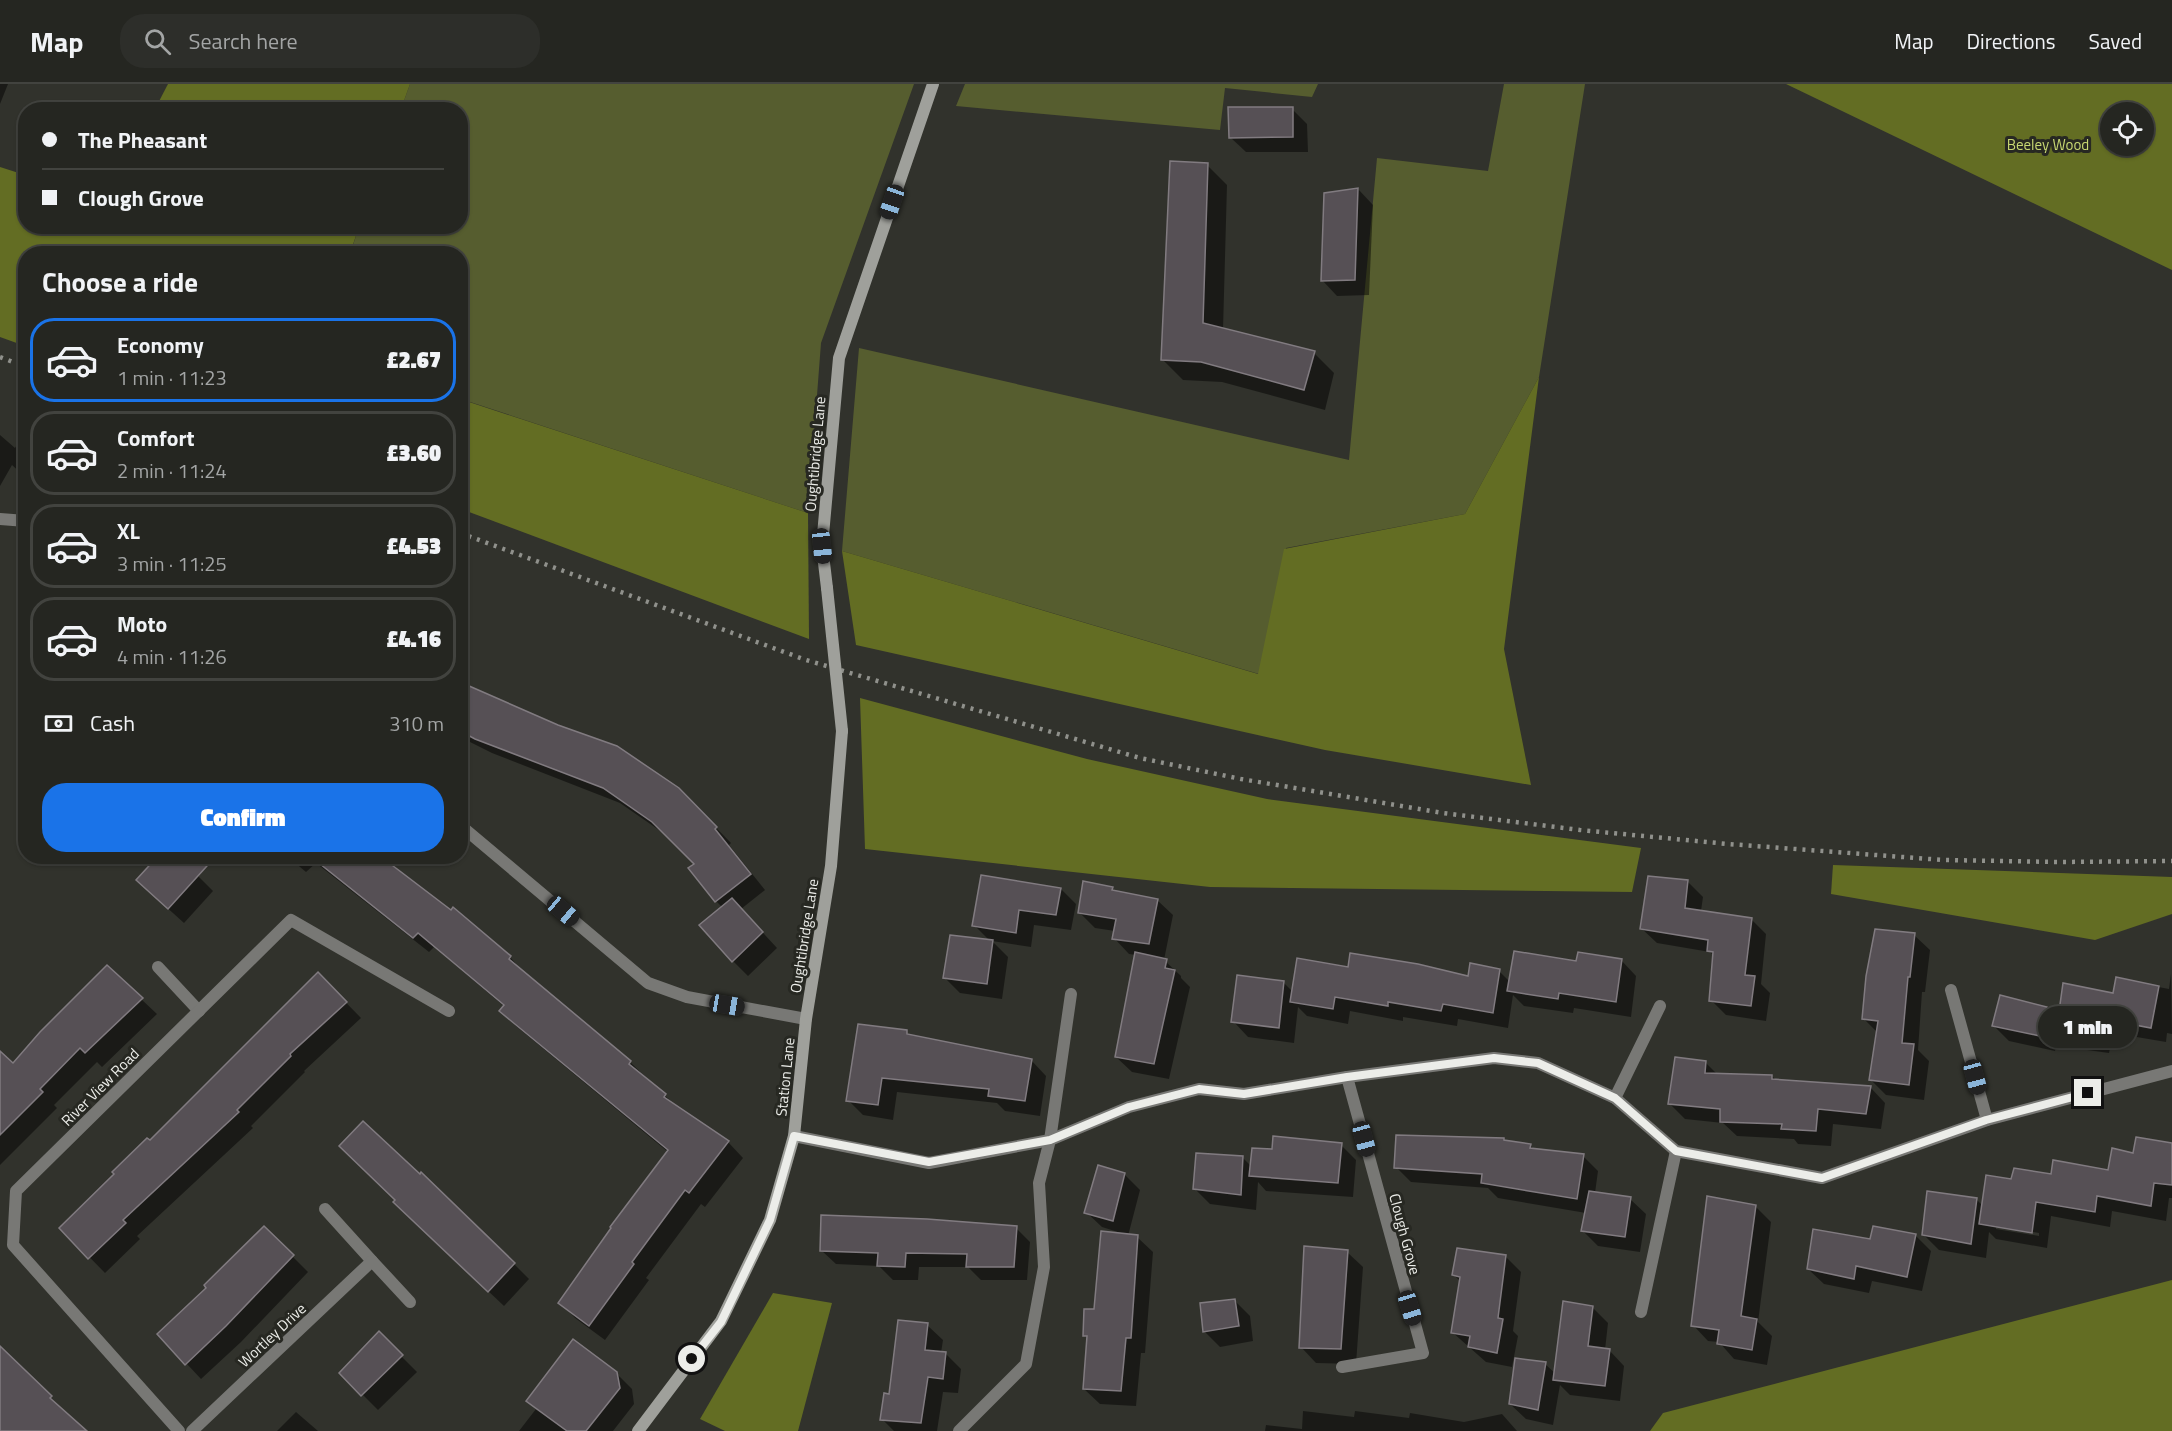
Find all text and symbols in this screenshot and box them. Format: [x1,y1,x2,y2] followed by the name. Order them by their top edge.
[120,14,540,68] search box
[30,20,84,63] text: Map
[189,24,298,58] text: Search here
[141,25,174,58] icon: search
[1894,25,1934,57] text: Map
[1967,25,2056,57] text: Directions
[2089,25,2142,57] text: Saved
[2100,102,2154,156] map controls
[2100,102,2154,156] button: locate
[78,123,207,157] text: The Pheasant
[2007,133,2089,156] park label: Beeley Wood
[78,181,204,215] text: Clough Grove
[878,182,906,222] car
[42,261,198,302] text: Choose a ride
[117,328,204,362] text: Economy
[45,333,99,387] icon: car
[386,343,441,377] text: £2.67
[117,362,227,393] text: 1 min · 11:23
[799,396,831,512] street label: Oughtibridge Lane
[117,421,195,455] text: Comfort
[45,426,99,480] icon: car
[386,436,441,470] text: £3.60
[117,455,227,486] text: 2 min · 11:24
[117,514,140,548] text: XL
[45,519,99,573] icon: car
[811,527,833,565] car
[386,529,441,563] text: £4.53
[117,548,227,579] text: 3 min · 11:25
[117,607,167,641] text: Moto
[45,612,99,666] icon: car
[386,622,441,656] text: £4.16
[117,641,227,672] text: 4 min · 11:26
[90,706,135,740] text: Cash
[42,707,75,740] icon: cash
[389,708,444,739] text: 310 m
[42,783,444,852] button: Confirm
[784,877,824,995] street label: Oughtibridge Lane
[543,893,583,929] car
[708,993,746,1017] car
[2038,1006,2138,1048] callout: 1 min
[2063,1011,2112,1042] text: 1 min
[769,1037,801,1117] street label: Station Lane
[56,1043,144,1131] street label: River View Road
[1962,1057,1988,1097] car
[2074,1079,2101,1106] route end
[1351,1119,1377,1159] car
[1383,1191,1427,1277] street label: Clough Grove
[1396,1288,1424,1328] car
[233,1297,311,1373] street label: Wortley Drive
[678,1345,705,1372] route start

